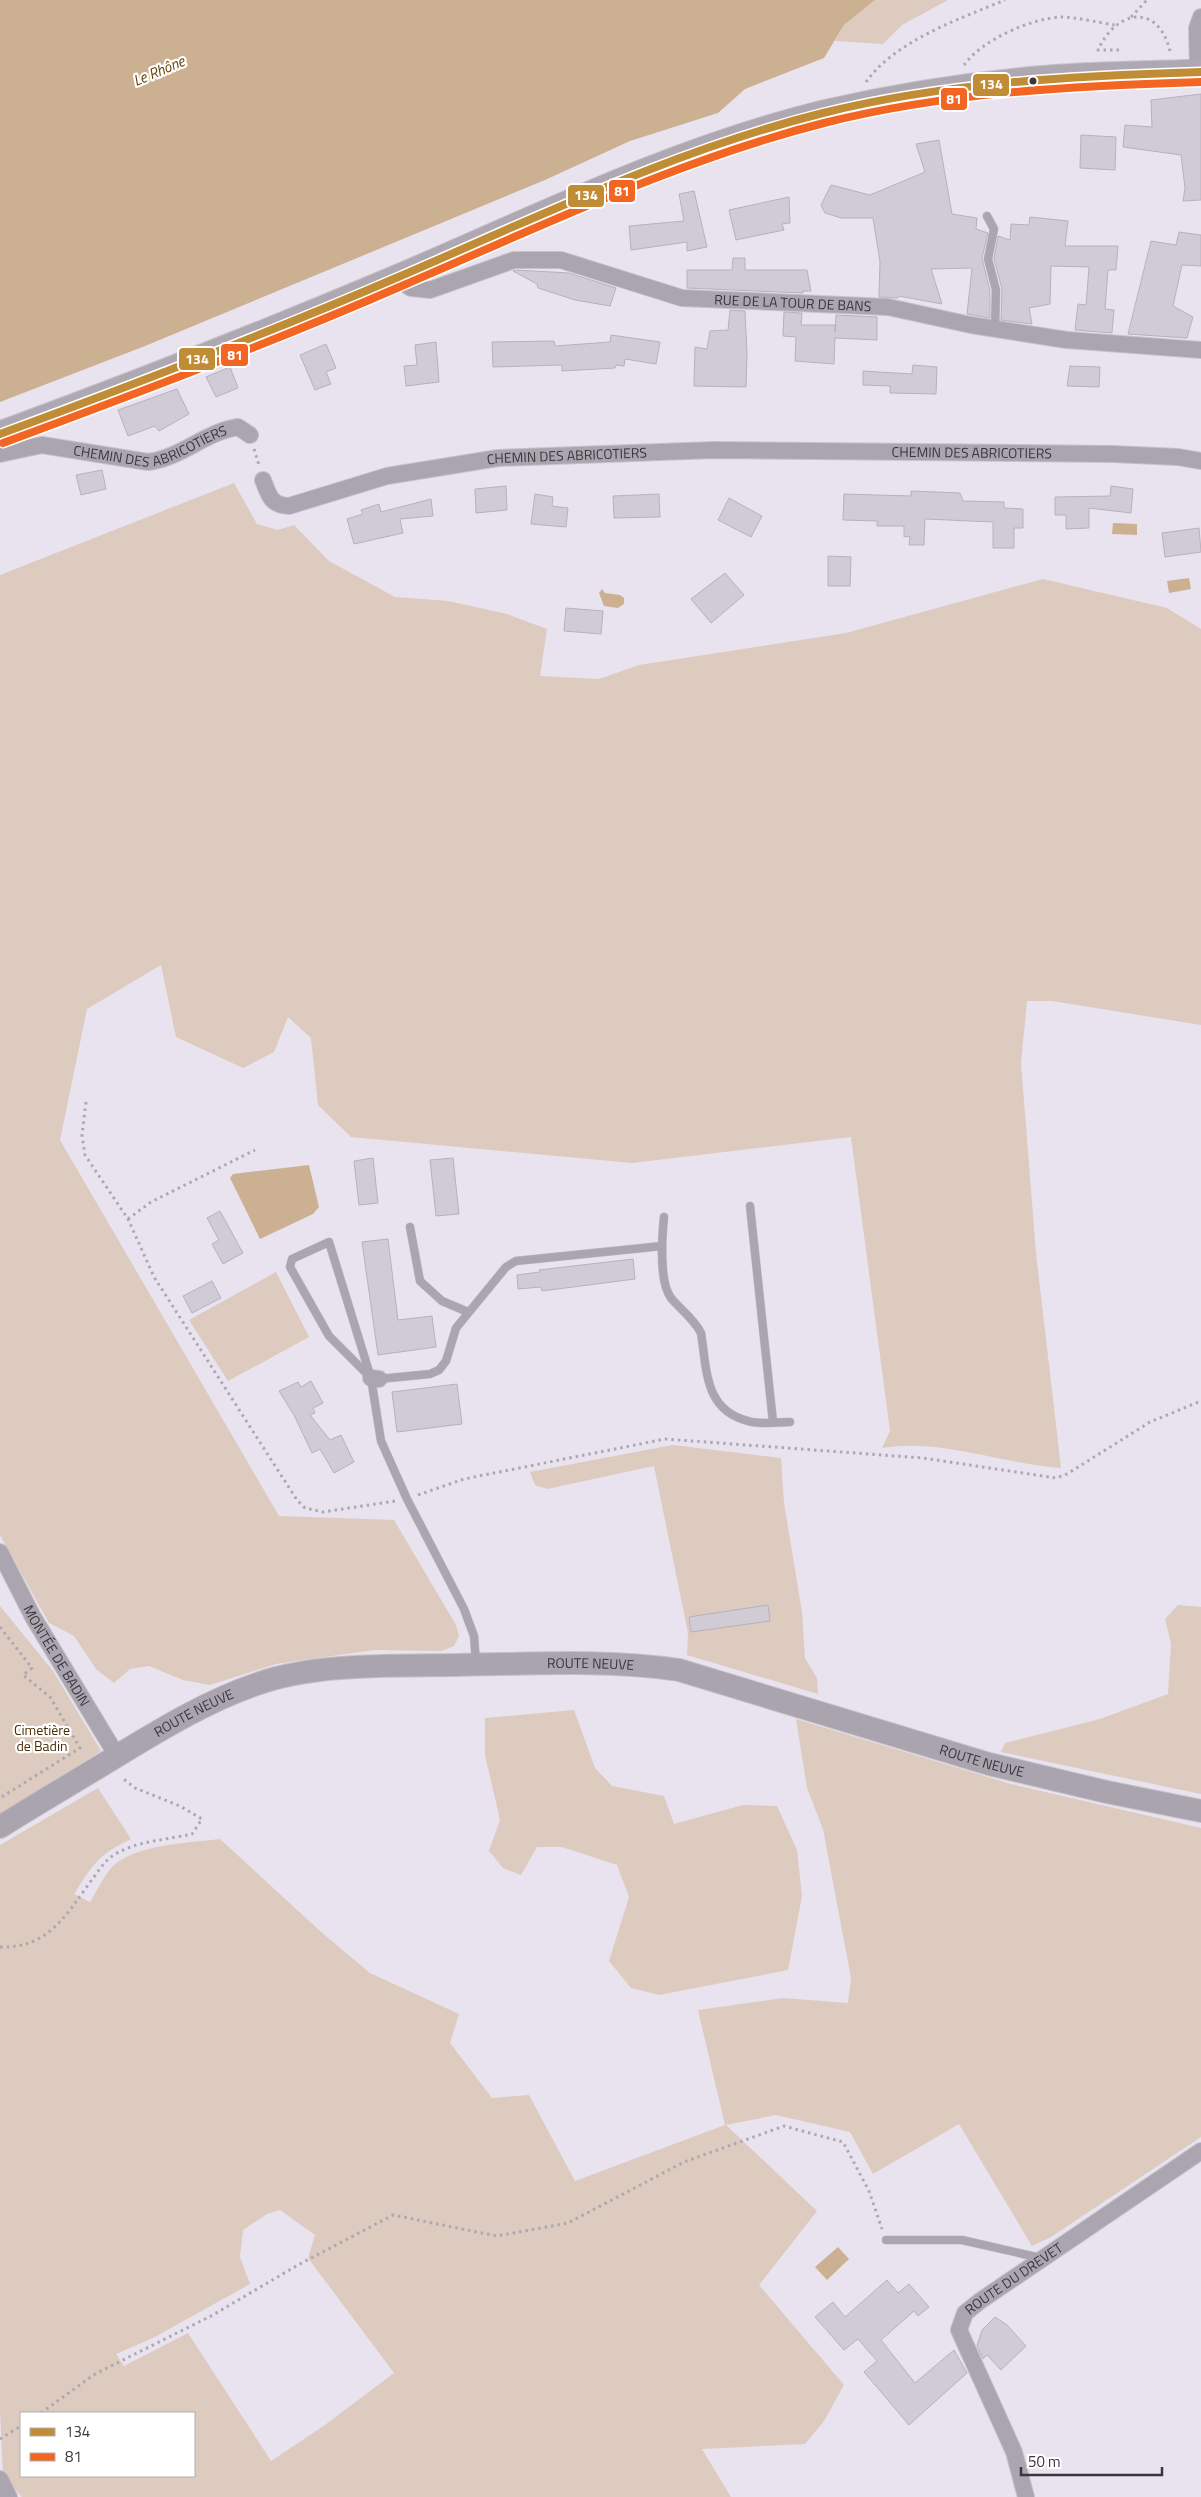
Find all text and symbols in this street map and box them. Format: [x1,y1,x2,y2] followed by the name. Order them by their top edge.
[129,49,189,92] water label: Le Rhône
[972,73,1010,97] line badge: 134
[979,73,1003,94] text: 134
[1028,76,1038,86] unlabelled marker
[940,87,968,111] line badge: 81
[946,88,962,109] text: 81
[608,179,636,203] line badge: 81
[614,180,630,201] text: 81
[567,184,605,208] line badge: 134
[574,184,598,205] text: 134
[714,288,872,316] street label: RUE DE LA TOUR DE BANS
[220,343,249,367] line badge: 81
[227,344,243,365] text: 81
[178,347,216,371] line badge: 134
[185,348,209,369] text: 134
[72,419,229,472] street label: CHEMIN DES ABRICOTIERS
[485,441,647,470] street label: CHEMIN DES ABRICOTIERS
[892,441,1052,463] street label: CHEMIN DES ABRICOTIERS
[18,1601,96,1710] street label: MONTÉE DE BADIN
[547,1652,635,1675] street label: ROUTE NEUVE
[150,1683,237,1742] street label: ROUTE NEUVE
[14,1719,70,1756] park label: Cimetière de Badin
[937,1739,1027,1782] street label: ROUTE NEUVE
[960,2237,1067,2320] street label: ROUTE DU DREVET
[20,2412,195,2477] legend
[65,2420,90,2443] text: 134
[1021,2444,1162,2476] scale bar
[65,2445,82,2468] text: 81
[1028,2450,1061,2473] text: 50 m

